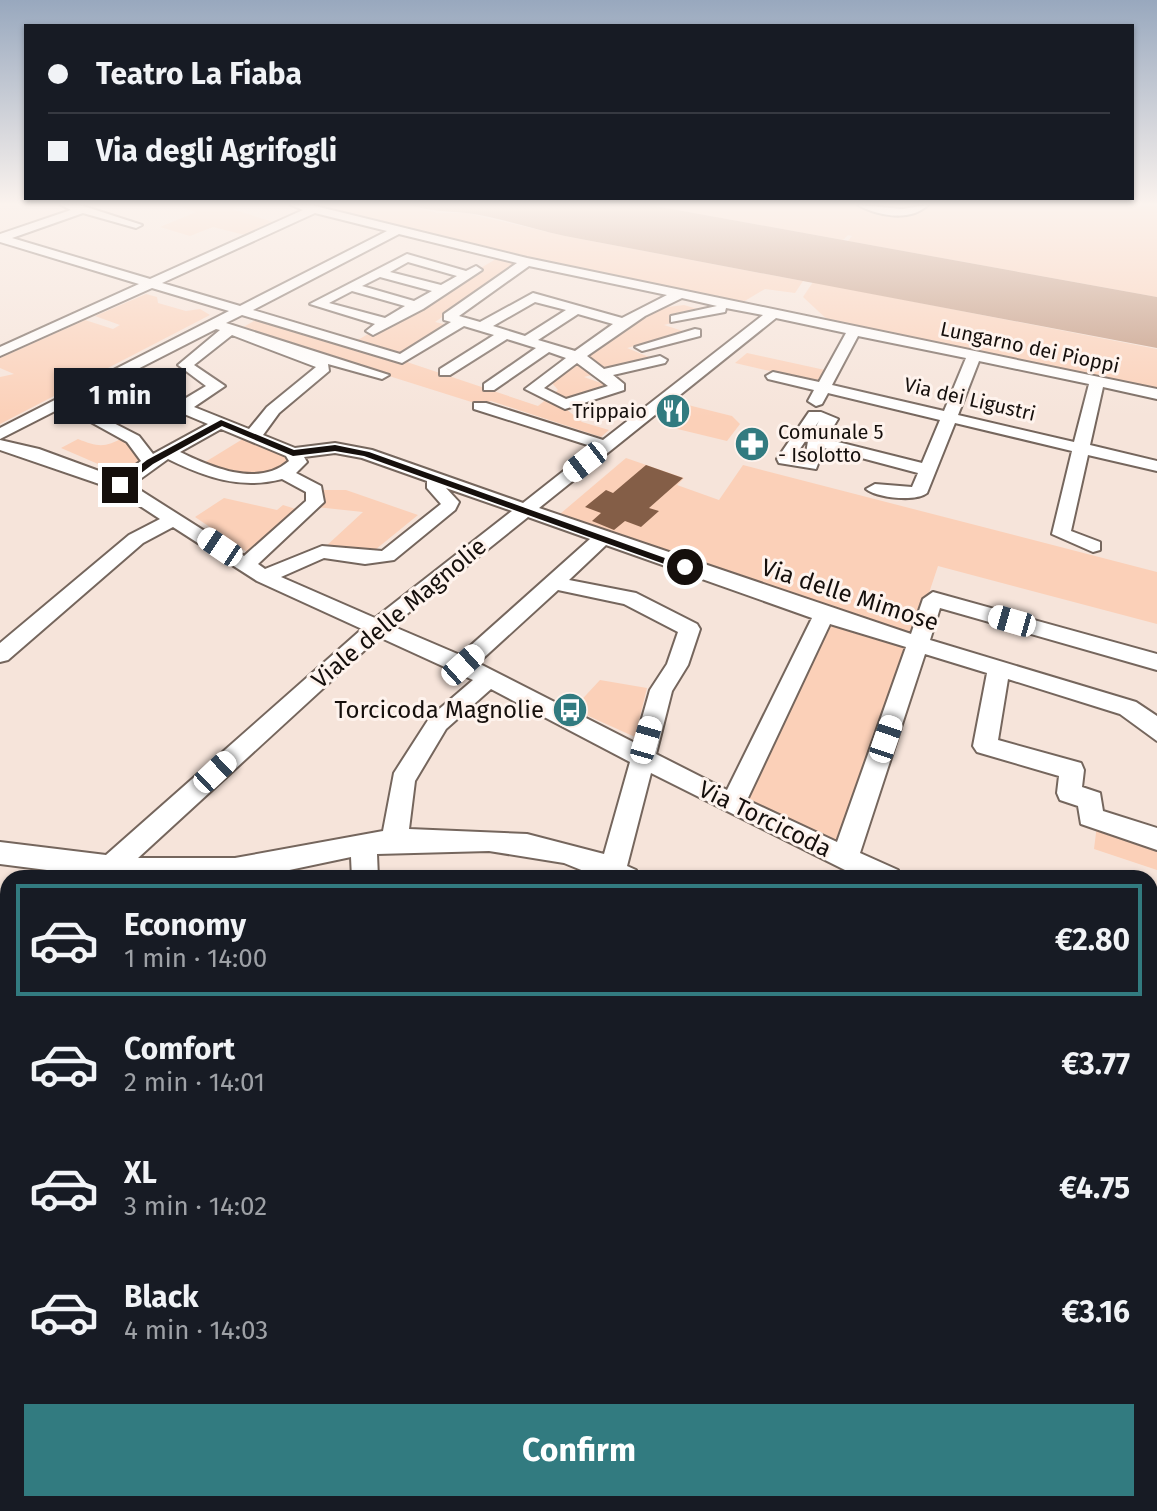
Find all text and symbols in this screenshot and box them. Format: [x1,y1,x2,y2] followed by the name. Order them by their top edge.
[96,56,302,92] text: Teatro La Fiaba
[96,133,337,169] text: Via degli Agrifogli
[938,316,1122,378] street label: Lungarno dei Pioppi
[54,369,186,425] callout: 1 min
[902,372,1038,426] street label: Via dei Ligustri
[89,380,151,411] text: 1 min
[654,392,692,430] restaurant icon: Trippaio
[572,399,647,423] place label: Trippaio
[778,420,884,467] place label: Comunale 5 - Isolotto
[733,425,771,463] pharmacy icon: Comunale 5 - Isolotto
[559,438,611,486] car
[102,467,138,503] route end
[193,524,247,570] car
[306,532,492,694] street label: Viale delle Magnolie
[667,549,703,585] route start
[758,553,942,637] street label: Via delle Mimose
[986,603,1038,639] car
[437,640,489,690] car
[551,691,589,729] bus stop icon: Torcicoda Magnolie
[334,696,544,724] place label: Torcicoda Magnolie
[867,712,905,766] car
[628,714,664,766] car
[189,747,241,797] car
[694,775,836,863] street label: Via Torcicoda
[28,904,100,976] icon: car
[124,907,246,943] text: Economy
[1055,922,1130,958] text: €2.80
[124,943,267,974] text: 1 min · 14:00
[28,1028,100,1100] icon: car
[124,1031,235,1067] text: Comfort
[1061,1046,1130,1082] text: €3.77
[124,1067,265,1098] text: 2 min · 14:01
[28,1152,100,1224] icon: car
[124,1155,157,1191] text: XL
[1059,1170,1130,1206] text: €4.75
[124,1191,267,1222] text: 3 min · 14:02
[28,1276,100,1348] icon: car
[124,1279,199,1315] text: Black
[1062,1294,1130,1330] text: €3.16
[124,1315,268,1346] text: 4 min · 14:03
[24,1404,1134,1496] button: Confirm

